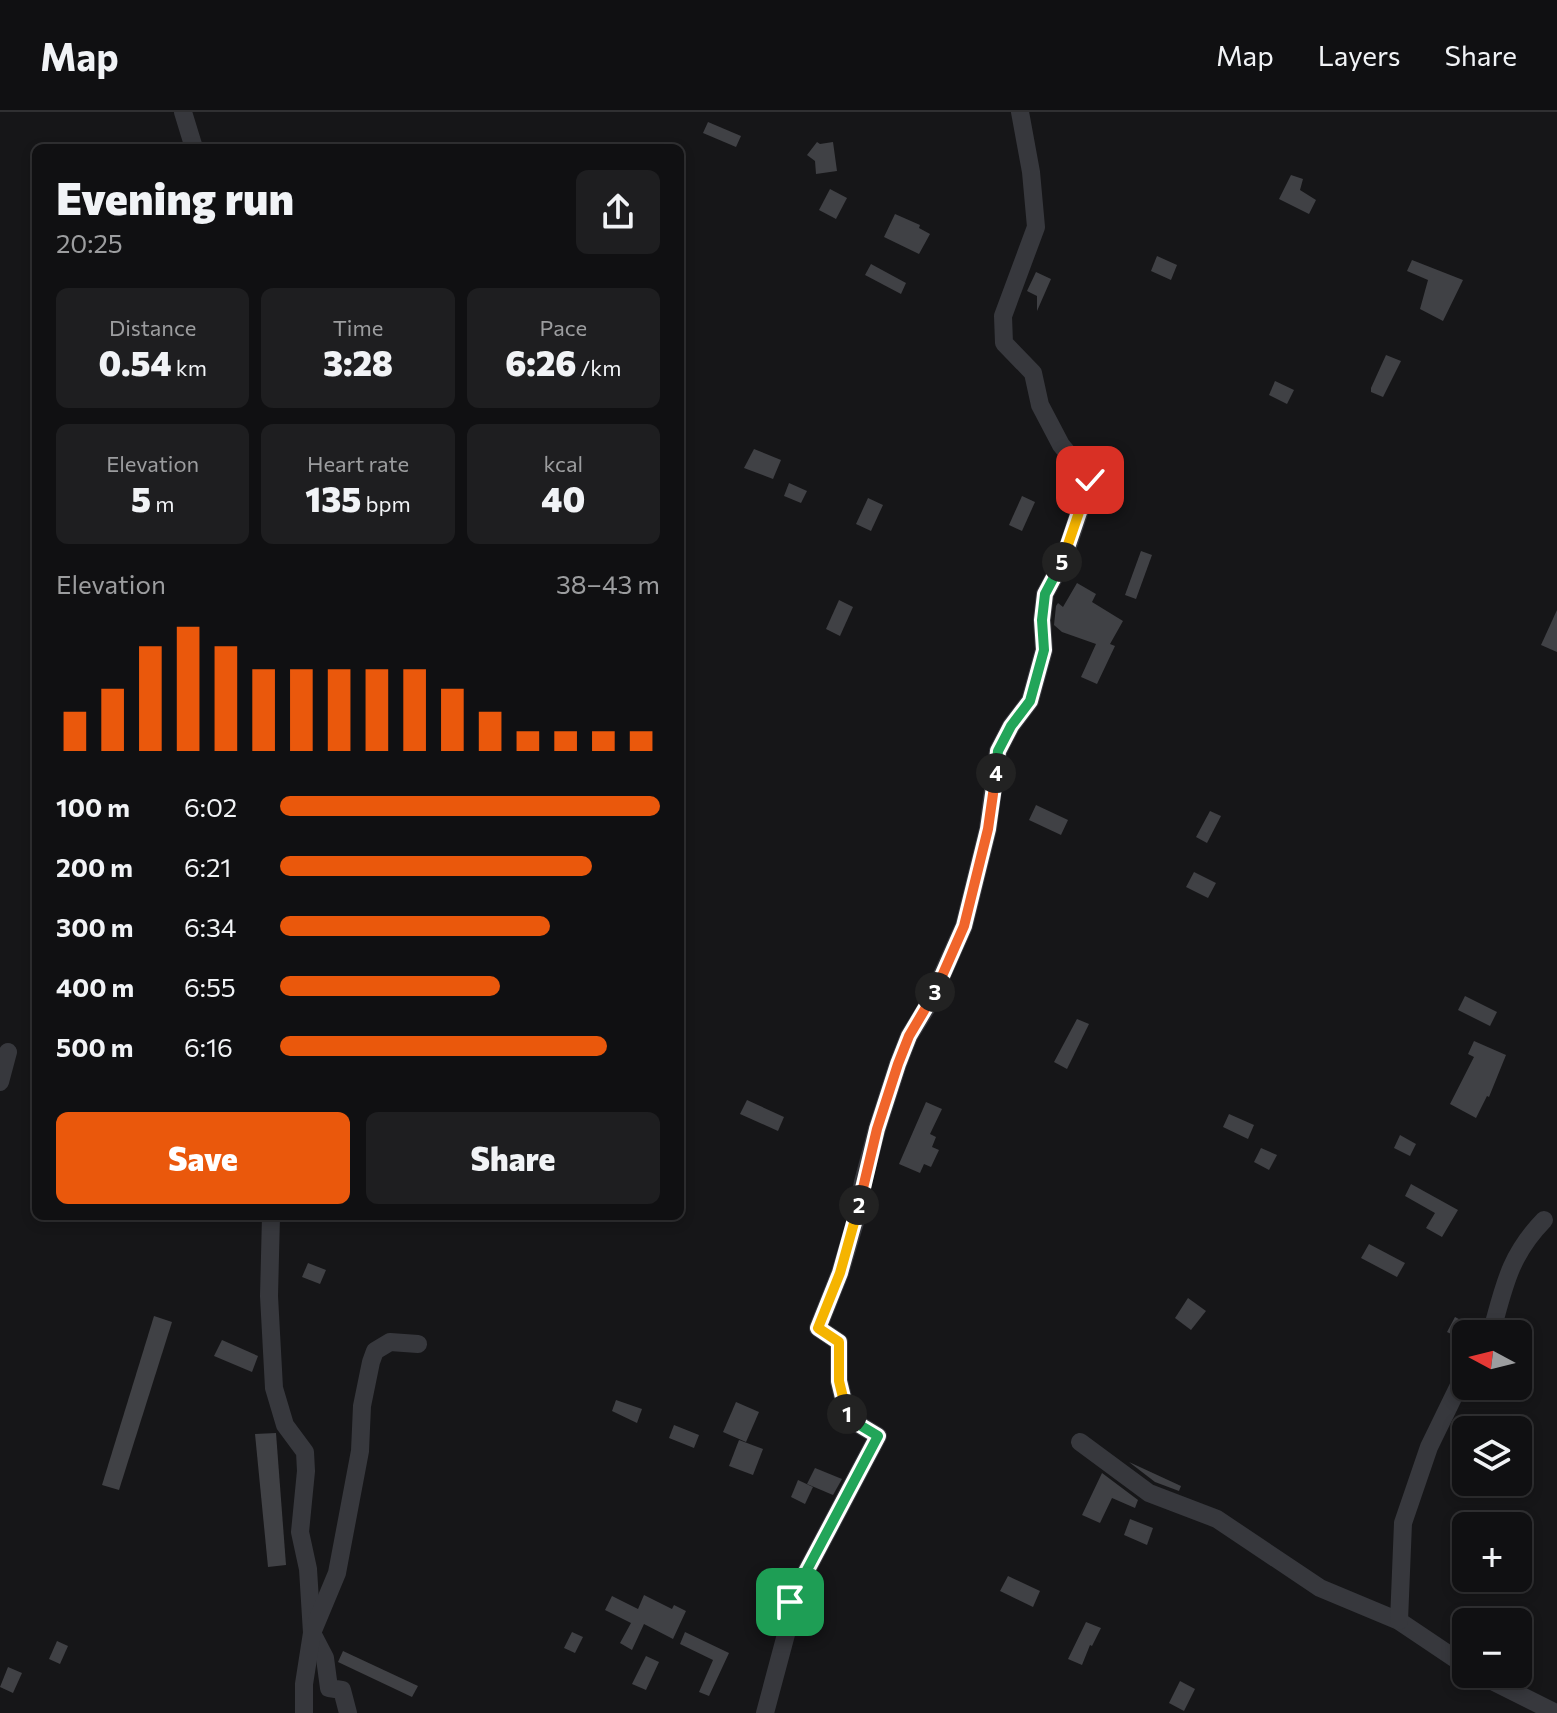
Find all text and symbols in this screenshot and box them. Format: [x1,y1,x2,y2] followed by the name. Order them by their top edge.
[40,32,119,79] text: Map
[1216,38,1274,72] text: Map
[1318,38,1400,72] text: Layers
[1444,38,1517,72] text: Share
[56,170,294,224] text: Evening run
[576,170,660,254] button: share
[56,227,123,258] text: 20:25
[109,314,196,341] text: Distance
[333,314,383,341] text: Time
[539,314,587,341] text: Pace
[98,341,172,383] text: 0.54
[323,341,393,383] text: 3:28
[505,341,576,383] text: 6:26
[172,354,207,381] text: km
[576,354,621,381] text: /km
[1056,446,1124,514] pin
[106,450,199,477] text: Elevation
[307,450,409,477] text: Heart rate
[544,450,583,477] text: kcal
[1068,458,1112,502] icon: check
[131,477,151,519] text: 5
[305,477,361,519] text: 135
[541,477,585,519] text: 40
[151,490,174,517] text: m
[361,490,411,517] text: bpm
[1042,542,1082,582] pin: 5
[1056,548,1068,575] text: 5
[56,568,166,599] text: Elevation
[556,568,660,599] text: 38–43 m
[976,753,1016,793] pin: 4
[989,759,1003,786] text: 4
[56,791,130,822] text: 100 m
[184,791,237,822] text: 6:02
[56,851,133,882] text: 200 m
[184,851,231,882] text: 6:21
[56,911,133,942] text: 300 m
[184,911,236,942] text: 6:34
[56,971,134,1002] text: 400 m
[184,971,236,1002] text: 6:55
[915,972,955,1012] pin: 3
[929,978,941,1005] text: 3
[56,1031,133,1062] text: 500 m
[184,1031,233,1062] text: 6:16
[56,1112,350,1204] button: Save
[366,1112,660,1204] button: Share
[839,1185,879,1225] pin: 2
[853,1191,865,1218] text: 2
[1452,1320,1532,1400] north arrow
[1452,1320,1532,1688] map controls
[827,1394,867,1434] pin: 1
[842,1400,852,1427] text: 1
[1452,1416,1532,1496] button: layers
[1452,1512,1532,1592] button: +
[756,1568,824,1636] pin
[768,1580,812,1624] icon: arrive
[1452,1608,1532,1688] button: −

